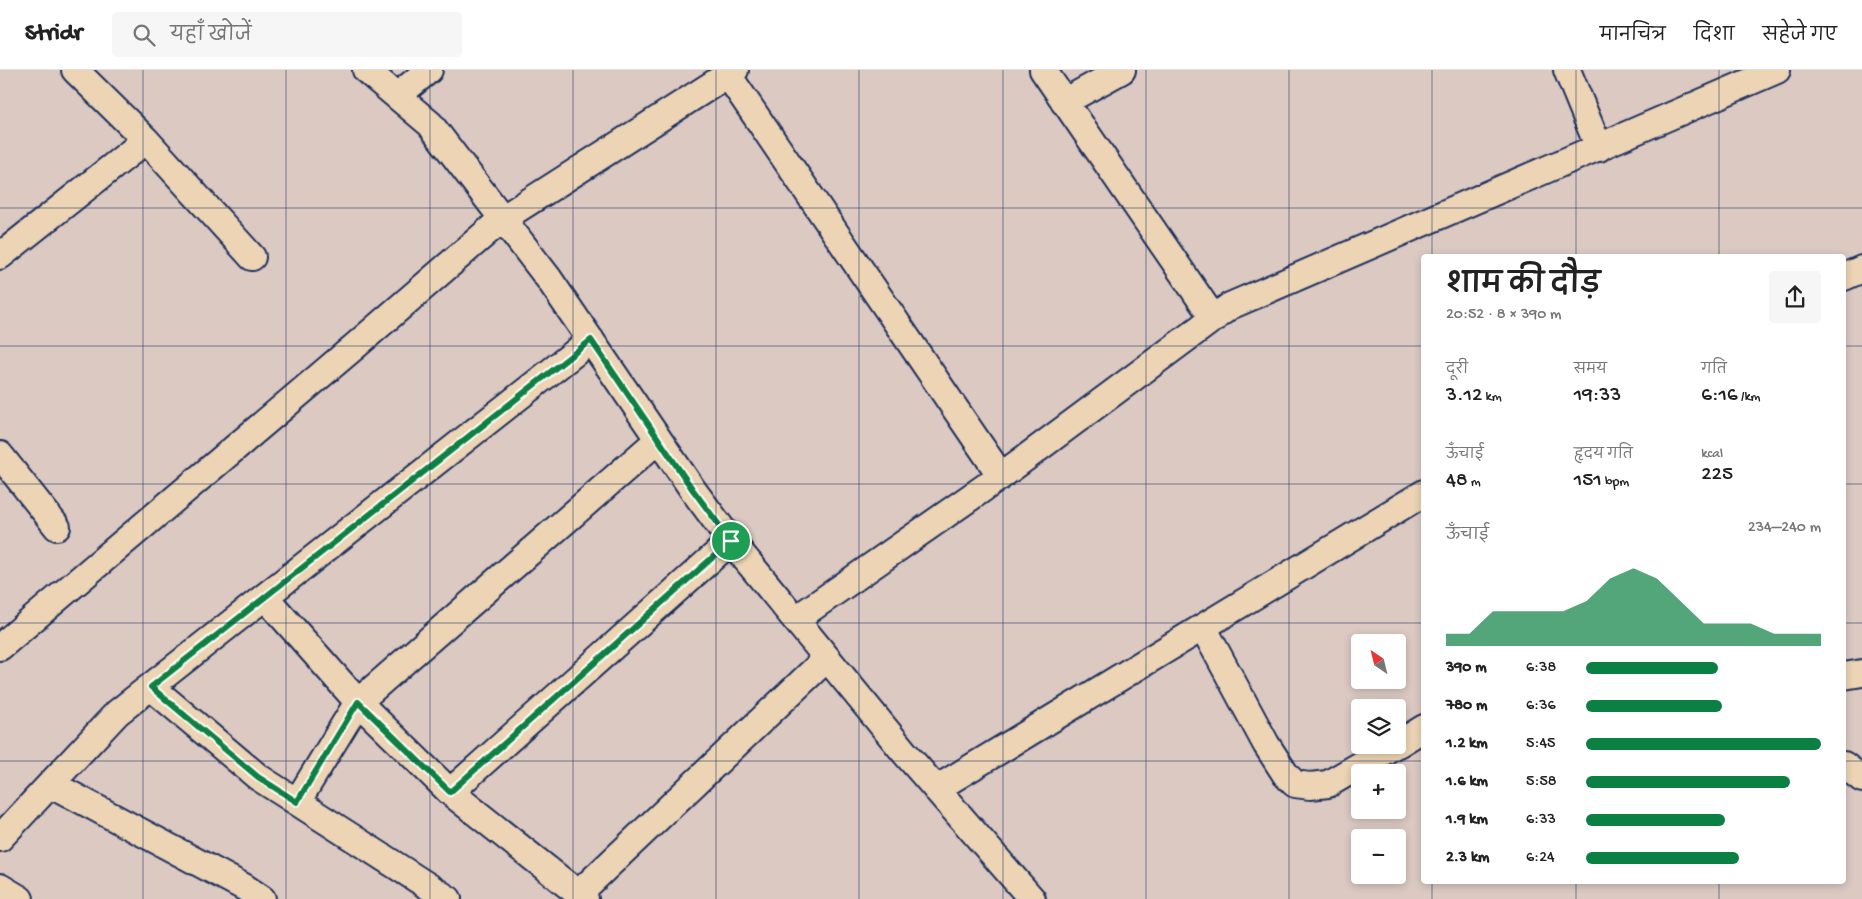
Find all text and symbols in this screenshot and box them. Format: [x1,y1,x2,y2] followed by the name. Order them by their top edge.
[112,12,462,57] search box
[25,20,82,49] text: Stridr
[130,21,158,49] icon: search
[170,25,252,48] text: यहाँ खोजें
[1600,26,1666,47] text: मानचित्र
[1694,26,1735,47] text: दिशा
[1763,26,1837,47] text: सहेजे गए
[1446,270,1600,303] text: शाम की दौड़
[1769,271,1821,323] button: share
[1446,306,1561,325] text: 20:52 · 8 × 390 m
[1446,362,1468,379] text: दूरी
[1574,362,1607,379] text: समय
[1701,362,1727,379] text: गति
[1446,384,1482,409] text: 3.12
[1574,384,1621,409] text: 19:33
[1701,384,1738,409] text: 6:16
[1482,389,1502,406] text: km
[1738,389,1761,406] text: /km
[1701,446,1723,463] text: kcal
[1446,447,1484,464] text: ऊँचाई
[1574,447,1633,464] text: हृदय गति
[1701,463,1733,488] text: 225
[1446,469,1467,494] text: 48
[1574,469,1602,494] text: 151
[1467,474,1481,491] text: m
[1602,474,1629,491] text: bpm
[1748,519,1821,538] text: 234–240 m
[710,520,752,562] pin
[717,527,745,555] icon: arrive
[1446,527,1489,546] text: ऊँचाई
[1351,634,1406,689] north arrow
[1351,634,1406,884] map controls
[1446,659,1487,678] text: 390 m
[1526,659,1556,678] text: 6:38
[1446,697,1487,716] text: 780 m
[1526,697,1556,716] text: 6:36
[1351,699,1406,754] button: layers
[1446,735,1488,754] text: 1.2 km
[1526,735,1555,754] text: 5:45
[1351,764,1406,819] button: +
[1446,773,1488,792] text: 1.6 km
[1526,773,1557,792] text: 5:58
[1446,811,1488,830] text: 1.9 km
[1526,811,1556,830] text: 6:33
[1351,829,1406,884] button: −
[1446,849,1489,868] text: 2.3 km
[1526,849,1555,868] text: 6:24

